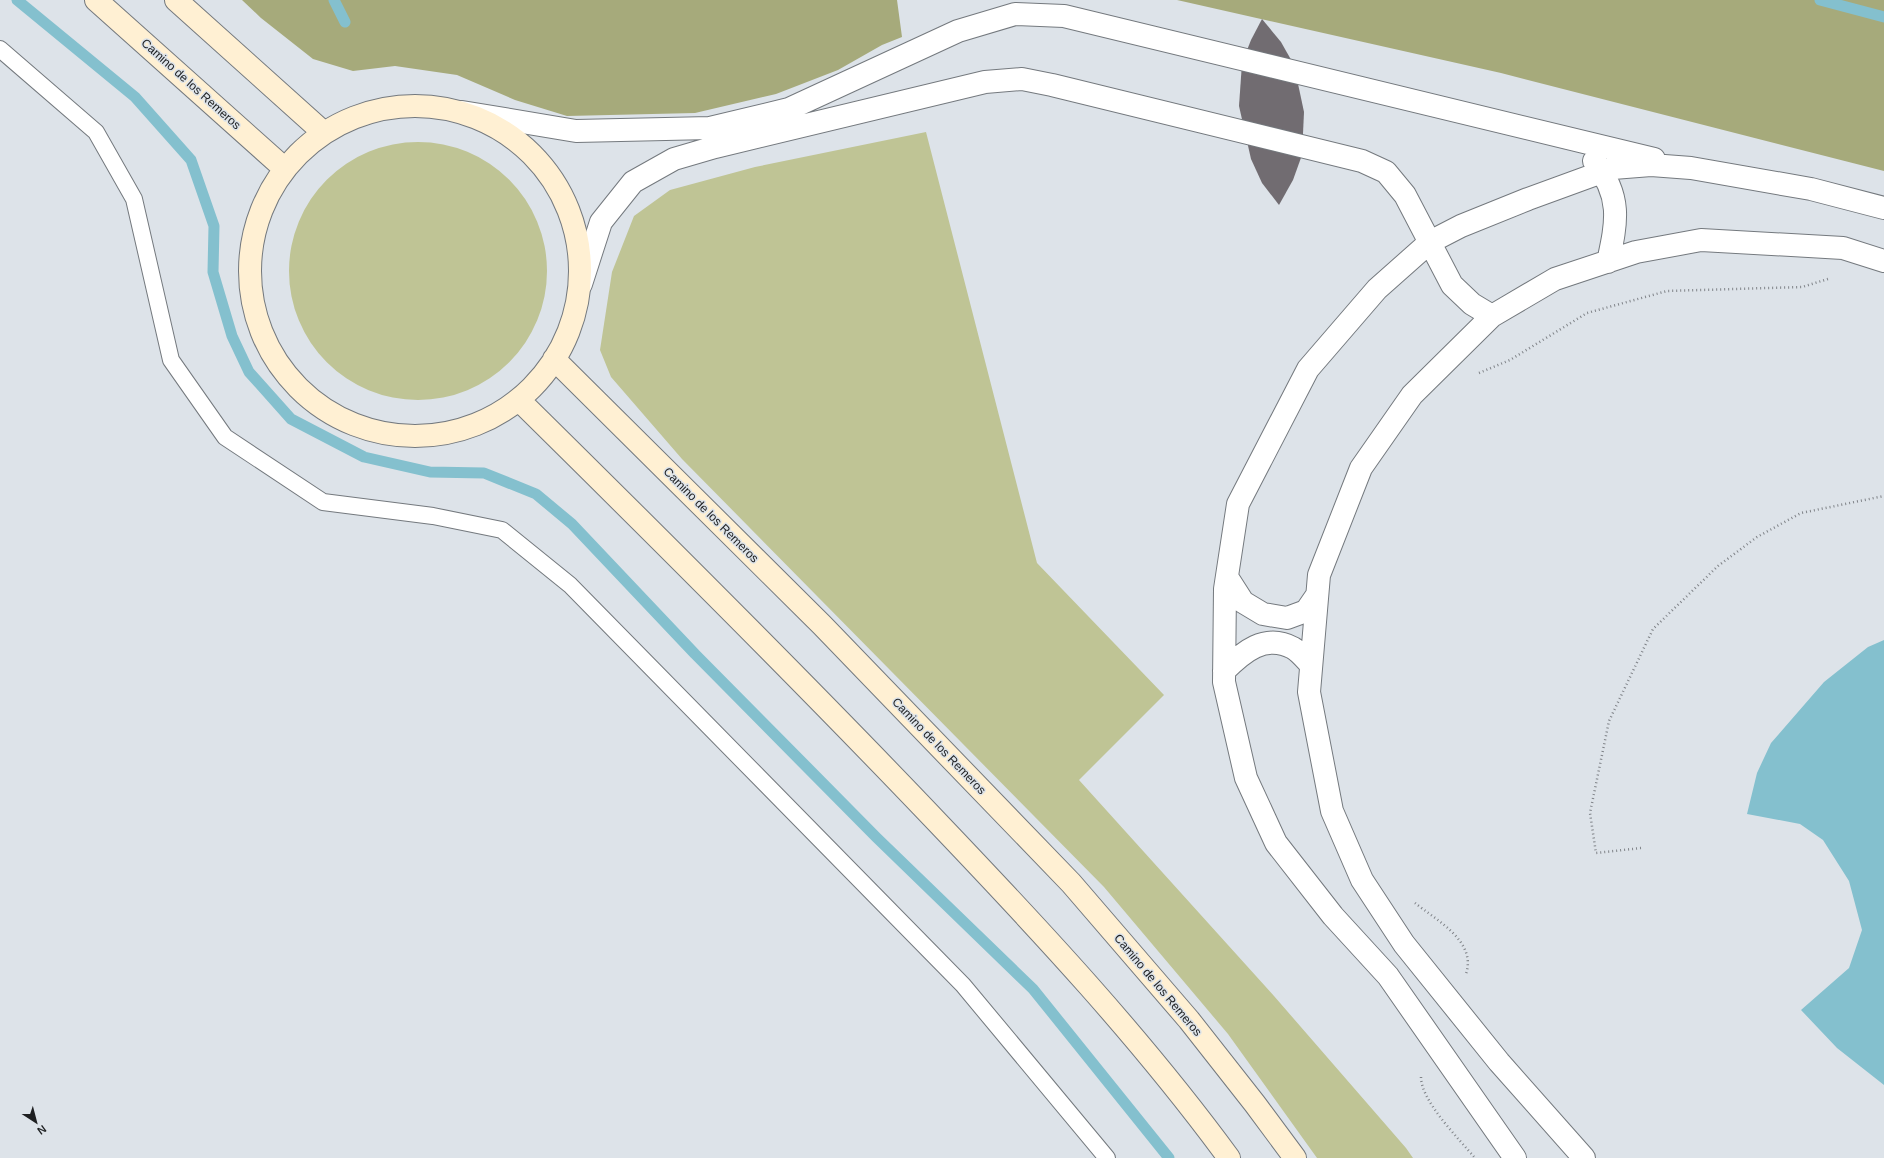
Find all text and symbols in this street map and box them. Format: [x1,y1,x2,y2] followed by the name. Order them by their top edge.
[138,36,244,132] street label: Camino de los Remeros
[661,465,761,565] street label: Camino de los Remeros
[889,695,989,797] street label: Camino de los Remeros
[1111,931,1205,1039] street label: Camino de los Remeros
[16,1102,56,1142] north arrow
[35,1123,49,1137] text: N

